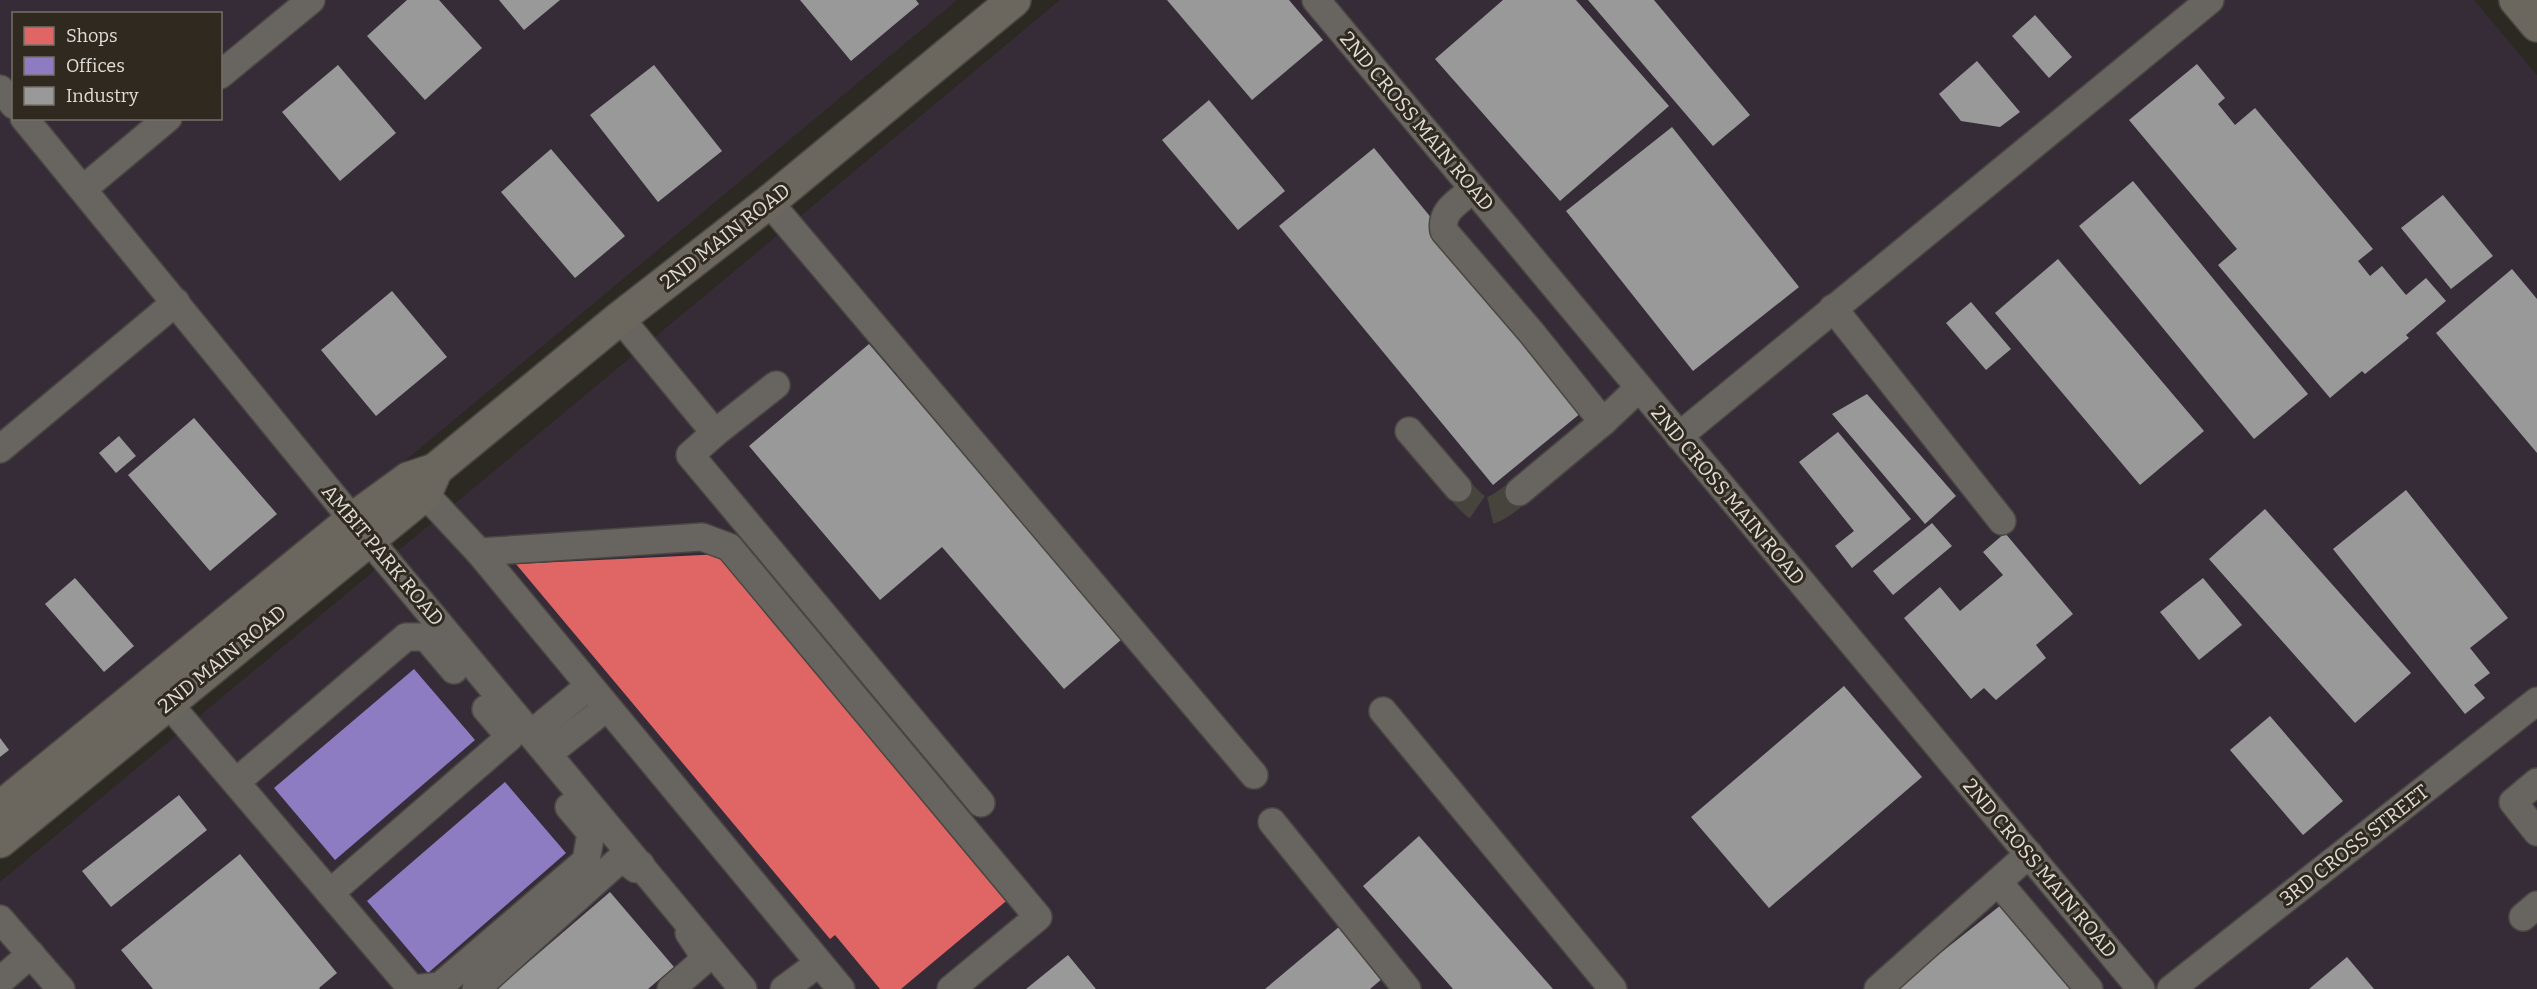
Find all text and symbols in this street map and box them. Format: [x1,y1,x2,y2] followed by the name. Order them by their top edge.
[12,12,222,120] legend
[66,25,118,47] text: Shops
[1335,27,1499,215] street label: 2ND CROSS MAIN ROAD
[66,55,125,77] text: Offices
[66,85,139,107] text: Industry
[655,178,795,294] street label: 2ND MAIN ROAD
[1646,401,1810,589] street label: 2ND CROSS MAIN ROAD
[317,480,449,630] street label: AMBIT PARK ROAD
[153,600,291,718] street label: 2ND MAIN ROAD
[1958,774,2122,962] street label: 2ND CROSS MAIN ROAD
[2275,779,2433,911] street label: 3RD CROSS STREET

